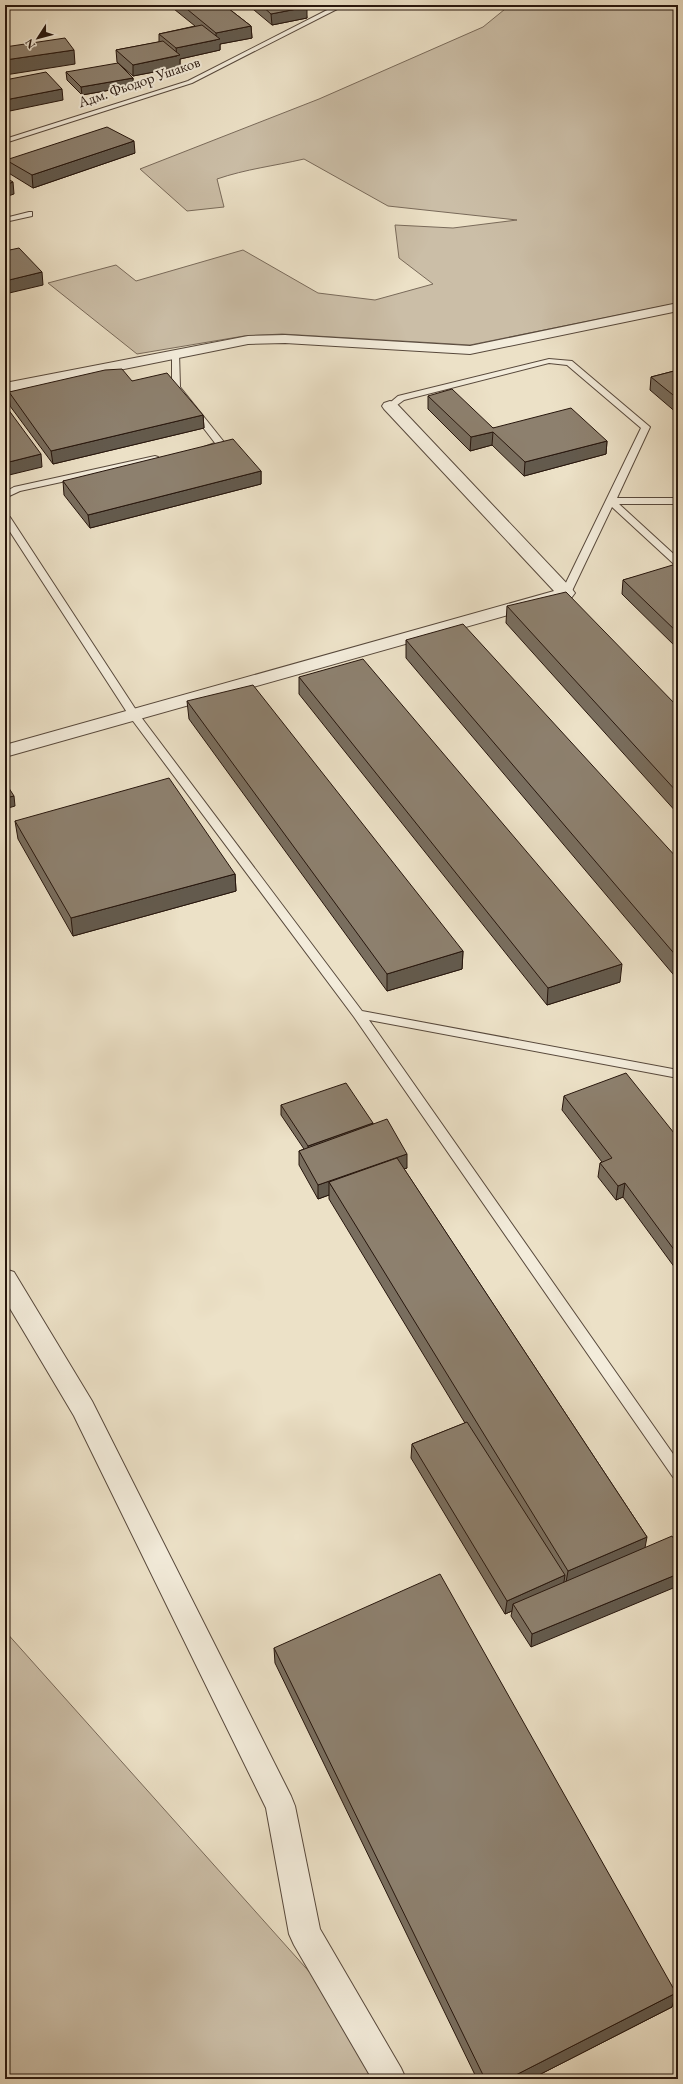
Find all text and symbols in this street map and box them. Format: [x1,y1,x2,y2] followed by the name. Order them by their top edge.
[18,18,58,58] north arrow
[22,36,38,52] text: N
[74,52,202,112] street label: Адм. Фьодор Ушаков

